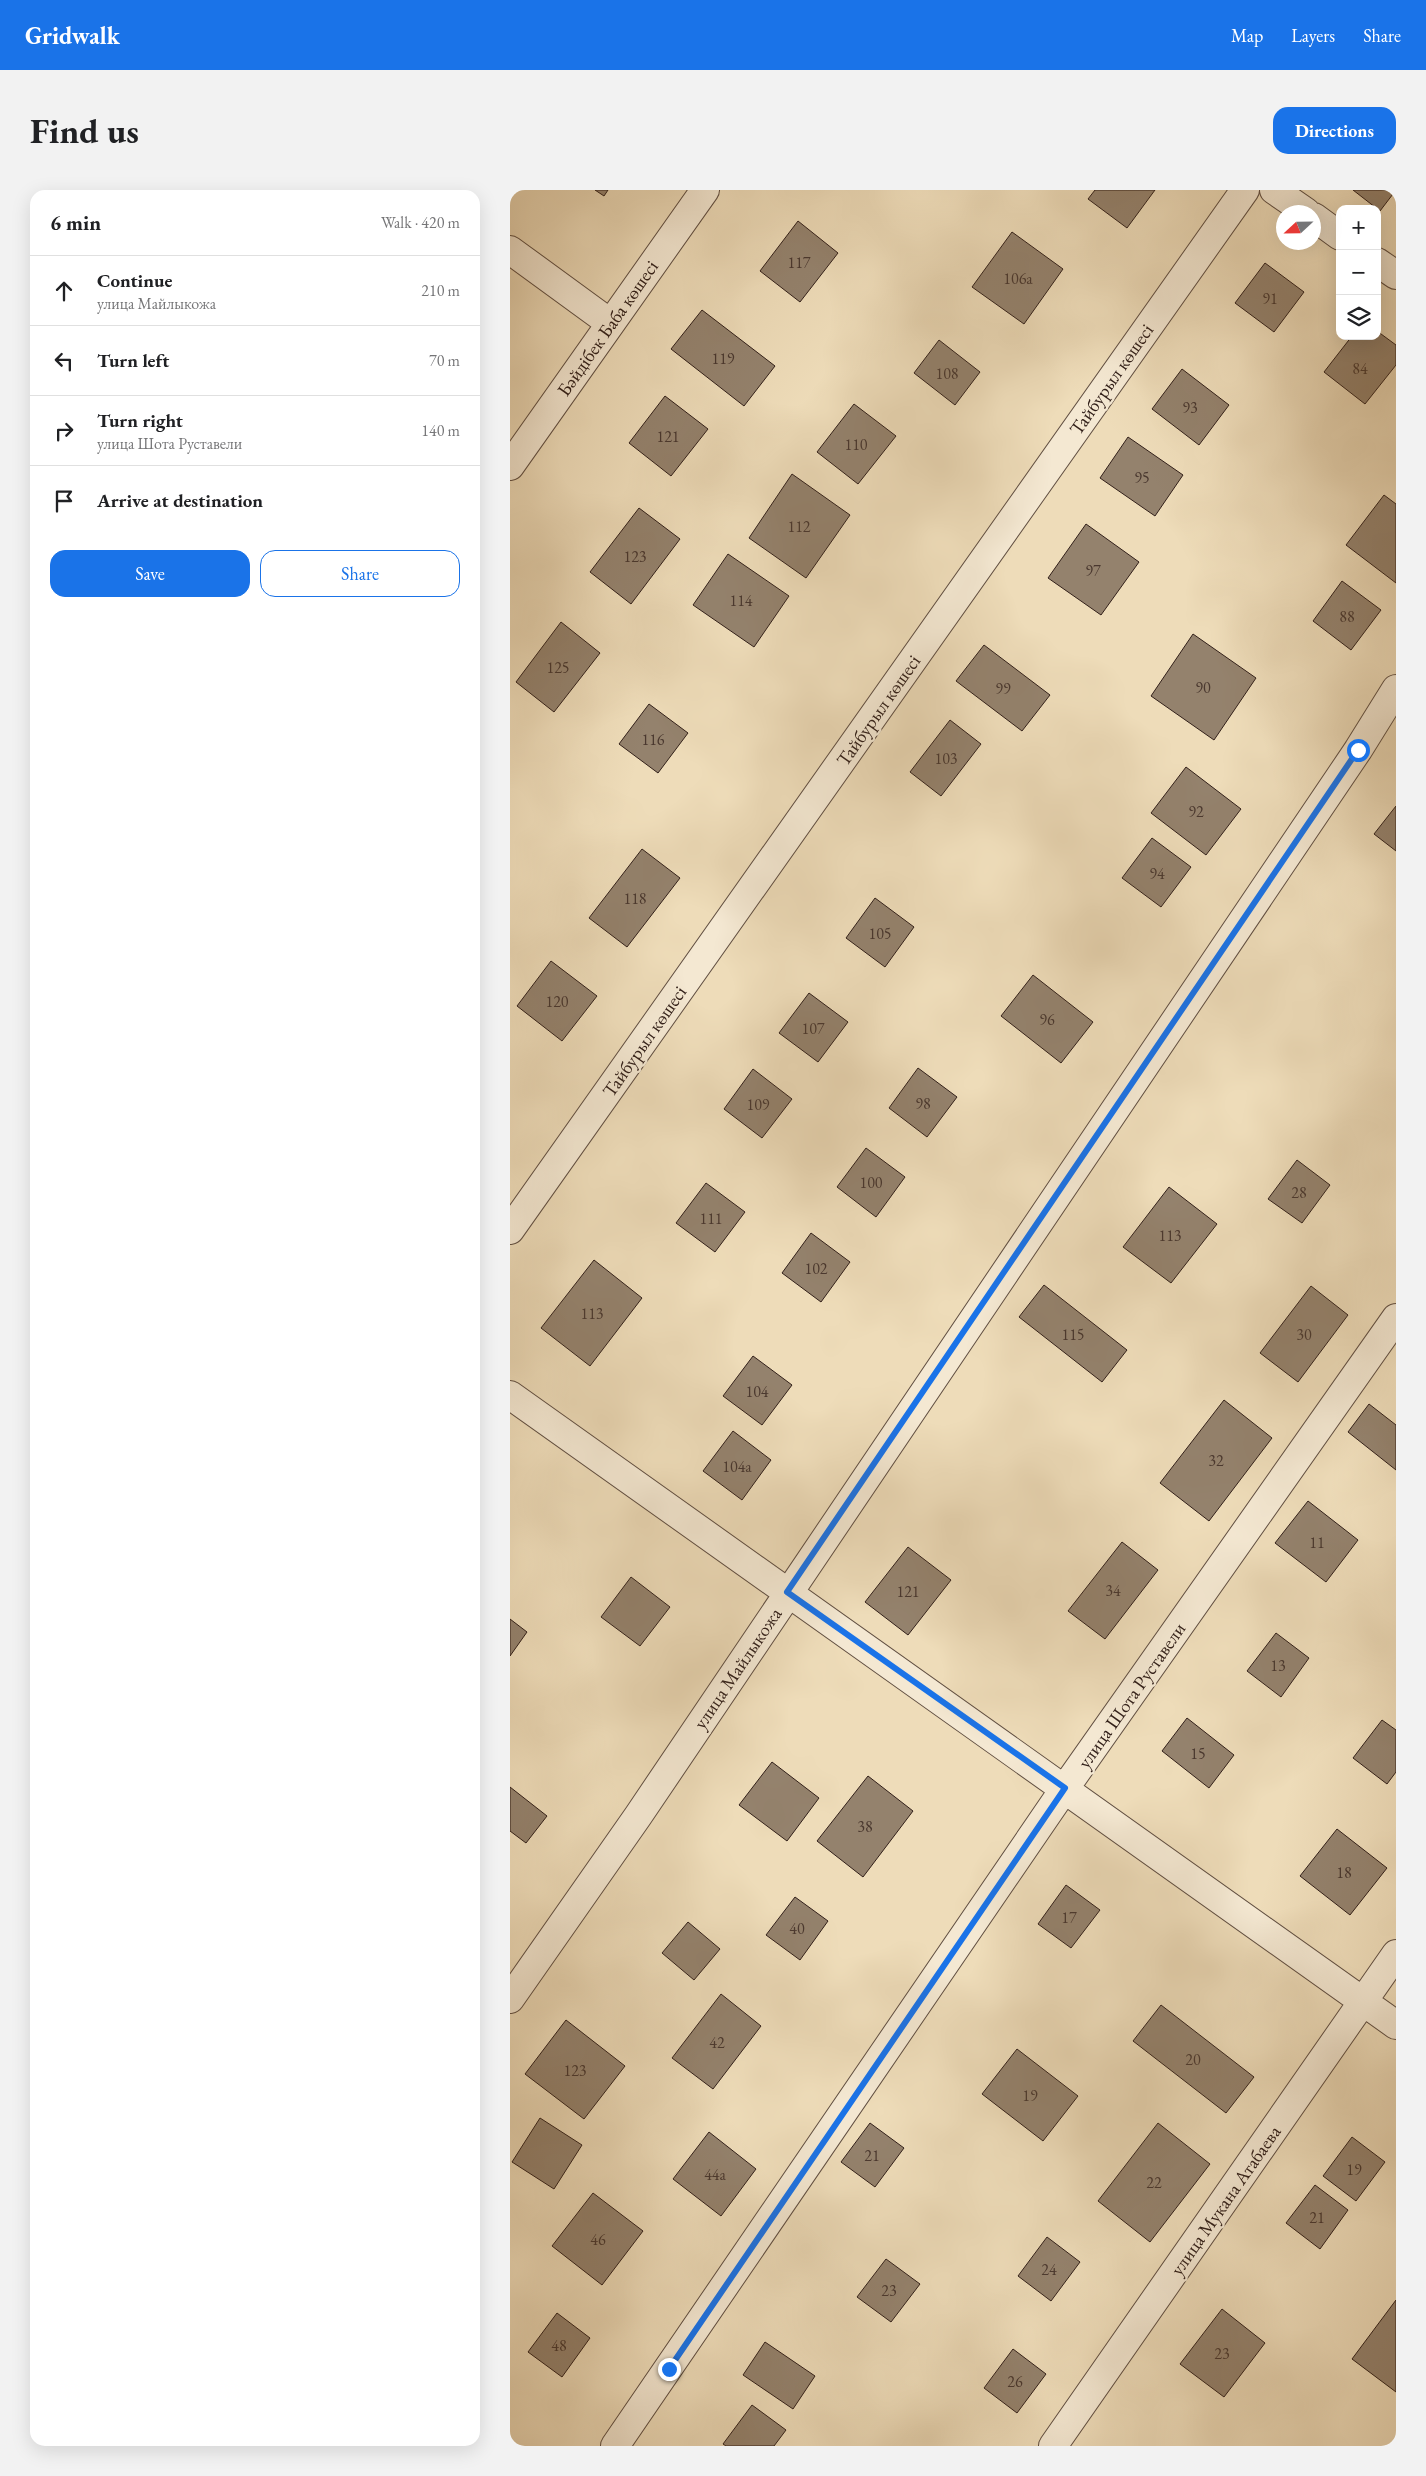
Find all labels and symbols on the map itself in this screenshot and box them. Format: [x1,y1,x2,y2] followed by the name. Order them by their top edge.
[1276,205,1321,250] north arrow
[787,252,811,273] house number: 117
[551,255,664,401] street label: Бәйдібек Баба көшесі
[1003,268,1033,289] house number: 106а
[1262,288,1278,309] house number: 91
[1064,318,1159,440] street label: Тайбурыл көшесі
[711,348,735,369] house number: 119
[1352,358,1368,379] house number: 84
[935,363,959,384] house number: 108
[1182,397,1198,418] house number: 93
[656,426,680,447] house number: 121
[844,434,868,455] house number: 110
[1134,467,1150,488] house number: 95
[787,516,811,537] house number: 112
[623,546,647,567] house number: 123
[1085,560,1101,581] house number: 97
[729,590,753,611] house number: 114
[1339,606,1355,627] house number: 88
[831,649,926,771] street label: Тайбурыл көшесі
[546,657,570,678] house number: 125
[1195,677,1211,698] house number: 90
[995,678,1011,699] house number: 99
[641,729,665,750] house number: 116
[1347,739,1370,762] route start
[934,748,958,769] house number: 103
[1188,801,1204,822] house number: 92
[1149,863,1165,884] house number: 94
[623,888,647,909] house number: 118
[868,923,892,944] house number: 105
[597,980,692,1102] street label: Тайбурыл көшесі
[545,991,569,1012] house number: 120
[1039,1009,1055,1030] house number: 96
[801,1018,825,1039] house number: 107
[915,1093,931,1114] house number: 98
[746,1094,770,1115] house number: 109
[859,1172,883,1193] house number: 100
[1291,1182,1307,1203] house number: 28
[699,1208,723,1229] house number: 111
[1158,1225,1182,1246] house number: 113
[804,1258,828,1279] house number: 102
[580,1303,604,1324] house number: 113
[1061,1324,1085,1345] house number: 115
[1296,1324,1312,1345] house number: 30
[745,1381,769,1402] house number: 104
[1208,1450,1224,1471] house number: 32
[722,1456,752,1477] house number: 104а
[1309,1532,1325,1553] house number: 11
[1105,1580,1121,1601] house number: 34
[896,1581,920,1602] house number: 121
[687,1602,788,1734] street label: улица Майлыкожа
[1072,1617,1191,1773] street label: улица Шота Руставели
[1270,1655,1286,1676] house number: 13
[1190,1743,1206,1764] house number: 15
[857,1816,873,1837] house number: 38
[1336,1862,1352,1883] house number: 18
[1061,1907,1077,1928] house number: 17
[789,1918,805,1939] house number: 40
[709,2032,725,2053] house number: 42
[1185,2049,1201,2070] house number: 20
[563,2060,587,2081] house number: 123
[1022,2085,1038,2106] house number: 19
[1164,2120,1287,2280] street label: улица Мукана Атабаева
[864,2145,880,2166] house number: 21
[1346,2159,1362,2180] house number: 19
[704,2164,726,2185] house number: 44а
[1146,2172,1162,2193] house number: 22
[1309,2207,1325,2228] house number: 21
[590,2229,606,2250] house number: 46
[1041,2259,1057,2280] house number: 24
[881,2280,897,2301] house number: 23
[551,2335,567,2356] house number: 48
[1214,2343,1230,2364] house number: 23
[658,2358,681,2381] route end
[1007,2371,1023,2392] house number: 26

